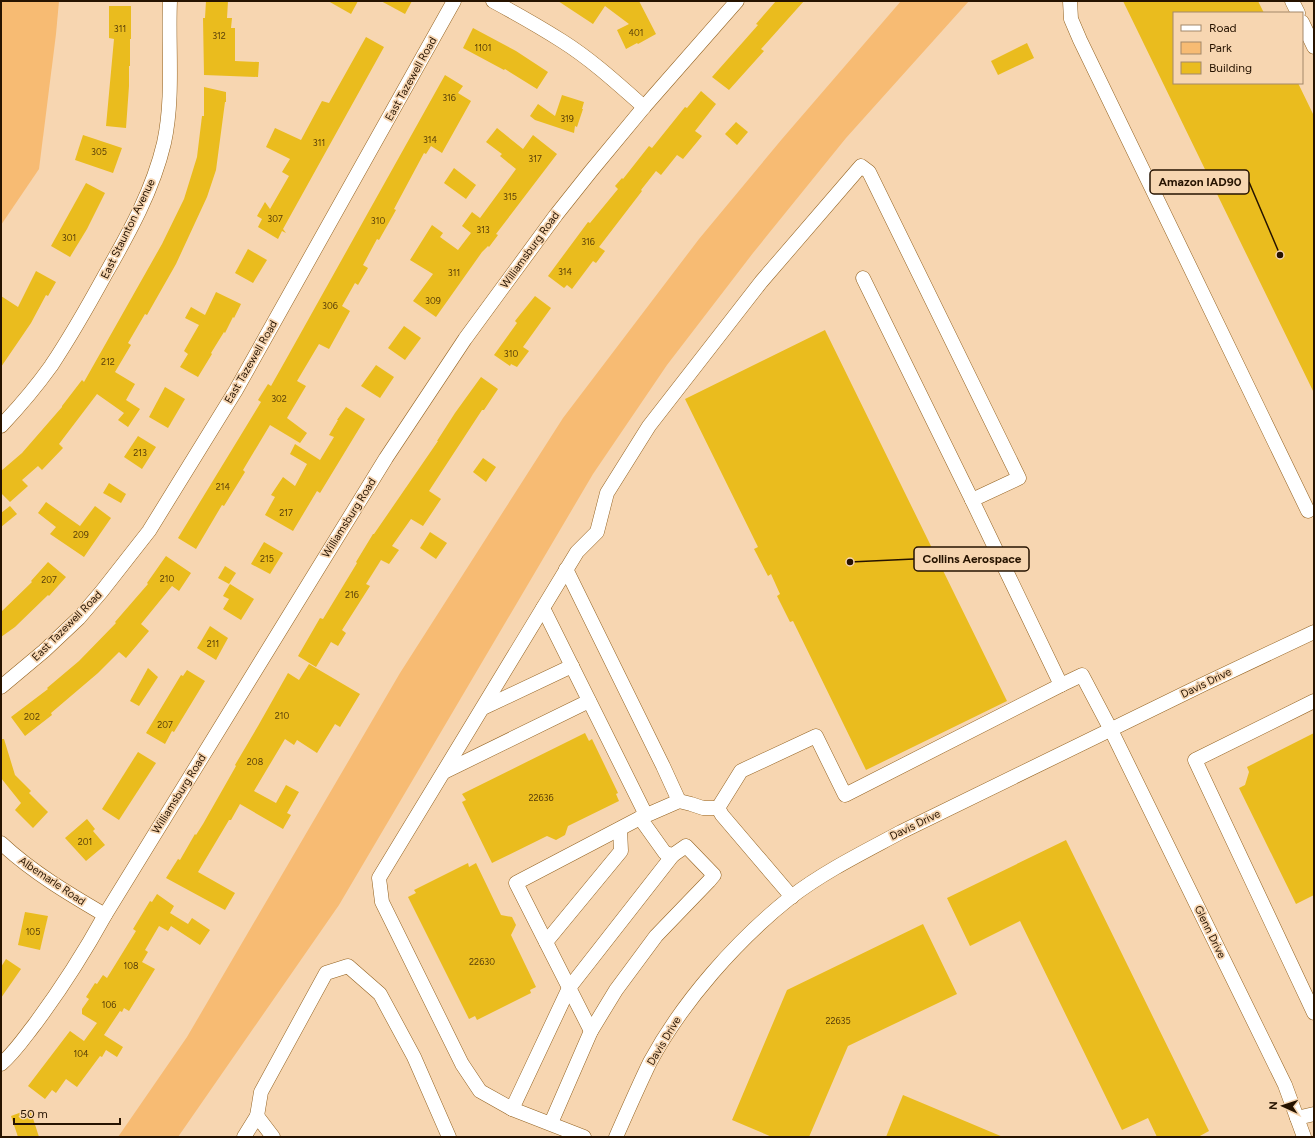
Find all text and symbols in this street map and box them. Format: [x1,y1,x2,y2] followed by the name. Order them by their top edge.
[1173,12,1303,84] legend
[1209,21,1237,35] text: Road
[114,23,126,34] house number: 311
[628,27,644,38] house number: 401
[212,30,226,41] house number: 312
[383,35,439,123] street label: East Tazewell Road
[1209,41,1232,55] text: Park
[475,42,491,53] house number: 1101
[1209,61,1252,75] text: Building
[442,92,456,103] house number: 316
[560,113,574,124] house number: 319
[423,134,438,145] house number: 314
[313,137,325,148] house number: 311
[91,146,107,157] house number: 305
[528,153,542,164] house number: 317
[1150,170,1249,194] callout: Amazon IAD90
[1159,175,1242,189] text: Amazon IAD90
[98,177,158,281] street label: East Staunton Avenue
[503,191,517,202] house number: 315
[498,209,562,291] street label: Williamsburg Road
[267,213,283,224] house number: 307
[371,215,385,226] house number: 310
[476,224,490,235] house number: 313
[62,232,76,243] house number: 301
[581,236,595,247] house number: 316
[558,266,573,277] house number: 314
[448,267,460,278] house number: 311
[425,295,441,306] house number: 309
[322,300,338,311] house number: 306
[222,318,280,406] street label: East Tazewell Road
[504,348,518,359] house number: 310
[101,356,115,367] house number: 212
[271,393,287,404] house number: 302
[133,447,147,458] house number: 213
[319,476,379,560] street label: Williamsburg Road
[216,481,231,492] house number: 214
[279,507,293,518] house number: 217
[73,529,89,540] house number: 209
[914,547,1029,571] callout: Collins Aerospace
[923,552,1022,566] text: Collins Aerospace
[260,553,274,564] house number: 215
[160,573,174,584] house number: 210
[41,574,57,585] house number: 207
[29,588,105,664] street label: East Tazewell Road
[345,589,359,600] house number: 216
[207,638,219,649] house number: 211
[1179,665,1233,701] street label: Davis Drive
[275,710,289,721] house number: 210
[24,711,40,722] house number: 202
[157,719,173,730] house number: 207
[149,752,209,836] street label: Williamsburg Road
[247,756,264,767] house number: 208
[528,792,554,803] house number: 22636
[888,807,942,843] street label: Davis Drive
[78,836,92,847] house number: 201
[16,854,88,908] street label: Albemarle Road
[1192,903,1228,961] street label: Glenn Drive
[26,926,40,937] house number: 105
[469,956,495,967] house number: 22630
[123,960,139,971] house number: 108
[102,999,116,1010] house number: 106
[644,1014,684,1068] street label: Davis Drive
[825,1015,851,1026] house number: 22635
[73,1048,89,1059] house number: 104
[1263,1086,1303,1126] north arrow
[14,1100,120,1126] scale bar
[1267,1101,1280,1110] text: N
[20,1107,48,1121] text: 50 m

